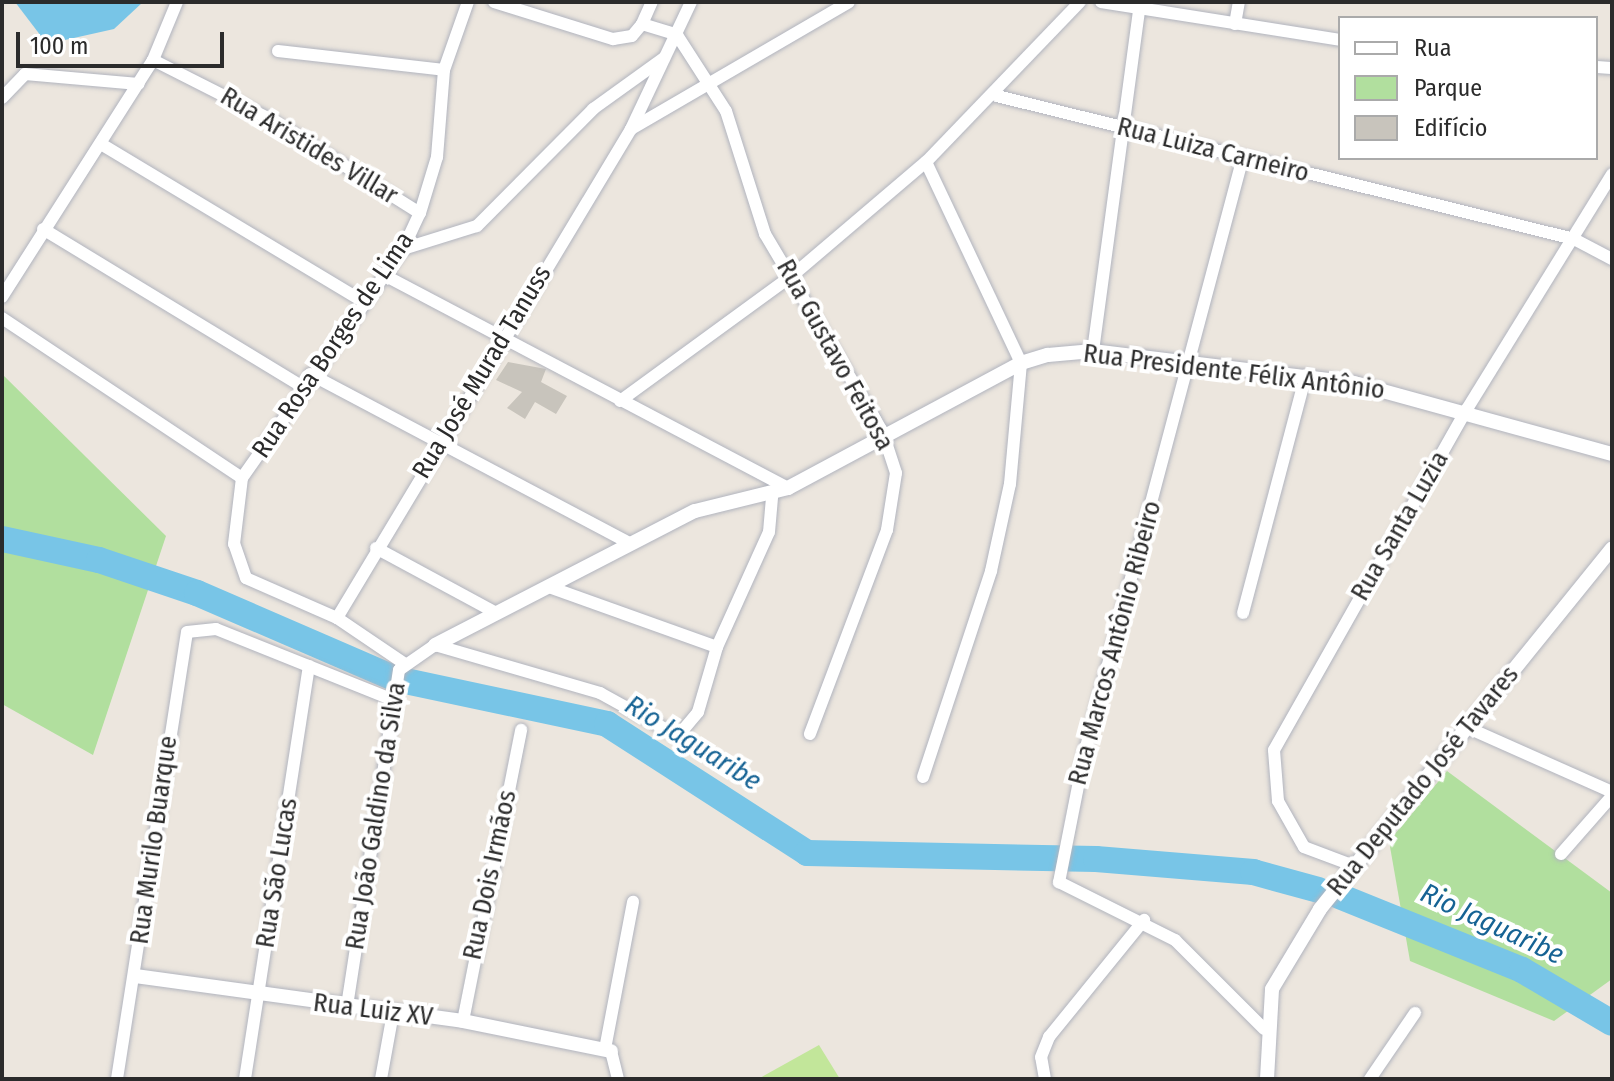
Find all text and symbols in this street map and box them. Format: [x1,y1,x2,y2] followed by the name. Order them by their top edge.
[20,16,228,66] scale bar
[1338,16,1598,160] legend
[30,32,88,60] text: 100 m
[1414,34,1451,62] text: Rua
[1414,74,1482,102] text: Parque
[215,81,403,211] street label: Rua Aristides Villar
[1114,111,1312,189] street label: Rua Luiza Carneiro
[1414,114,1487,142] text: Edifício
[246,226,420,464] street label: Rua Rosa Borges de Lima
[770,254,900,456] street label: Rua Gustavo Feitosa
[406,260,558,484] street label: Rua José Murad Tanuss
[1082,338,1386,406] street label: Rua Presidente Félix Antônio
[1345,446,1455,606] street label: Rua Santa Luzia
[1062,498,1168,788] street label: Rua Marcos Antônio Ribeiro
[1321,660,1525,902] street label: Rua Deputado José Tavares
[339,680,413,952] street label: Rua João Galdino da Silva
[619,688,767,798] water label: Rio Jaguaribe
[124,734,184,946] street label: Rua Murilo Buarque
[457,787,523,963] street label: Rua Dois Irmãos
[250,796,304,950] street label: Rua São Lucas
[1415,876,1569,972] water label: Rio Jaguaribe
[311,987,435,1033] street label: Rua Luiz XV

